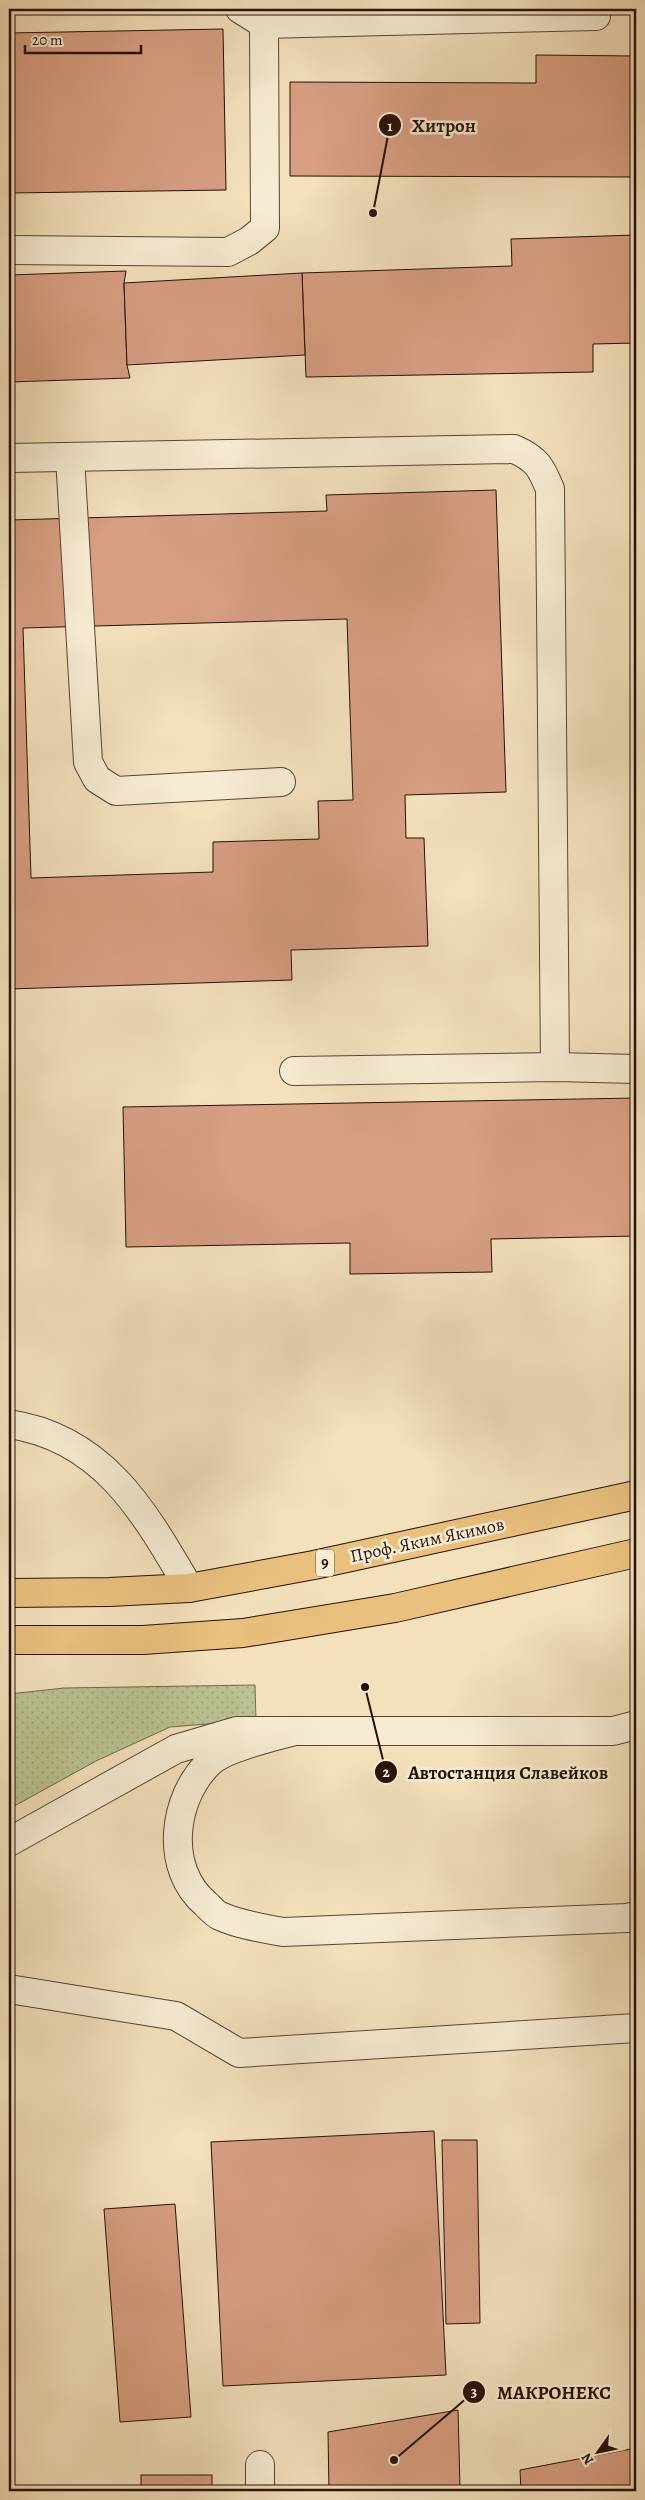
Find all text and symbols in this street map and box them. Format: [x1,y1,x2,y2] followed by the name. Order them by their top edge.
[25,22,141,54] scale bar
[32,30,63,50] text: 20 m
[377,108,486,142] callout: Хитрон
[412,113,476,139] text: Хитрон
[387,116,393,136] text: 1
[348,1512,506,1568] street label: Проф. Яким Якимов
[316,1550,334,1576] road number: 9
[373,1755,618,1789] callout: Автостанция Славейков
[407,1760,608,1786] text: Автостанция Славейков
[382,1762,390,1782] text: 2
[462,2375,621,2409] callout: МАКРОНЕКС
[497,2380,611,2406] text: МАКРОНЕКС
[471,2382,477,2402] text: 3
[572,2428,622,2478] north arrow
[577,2449,598,2468] text: N

